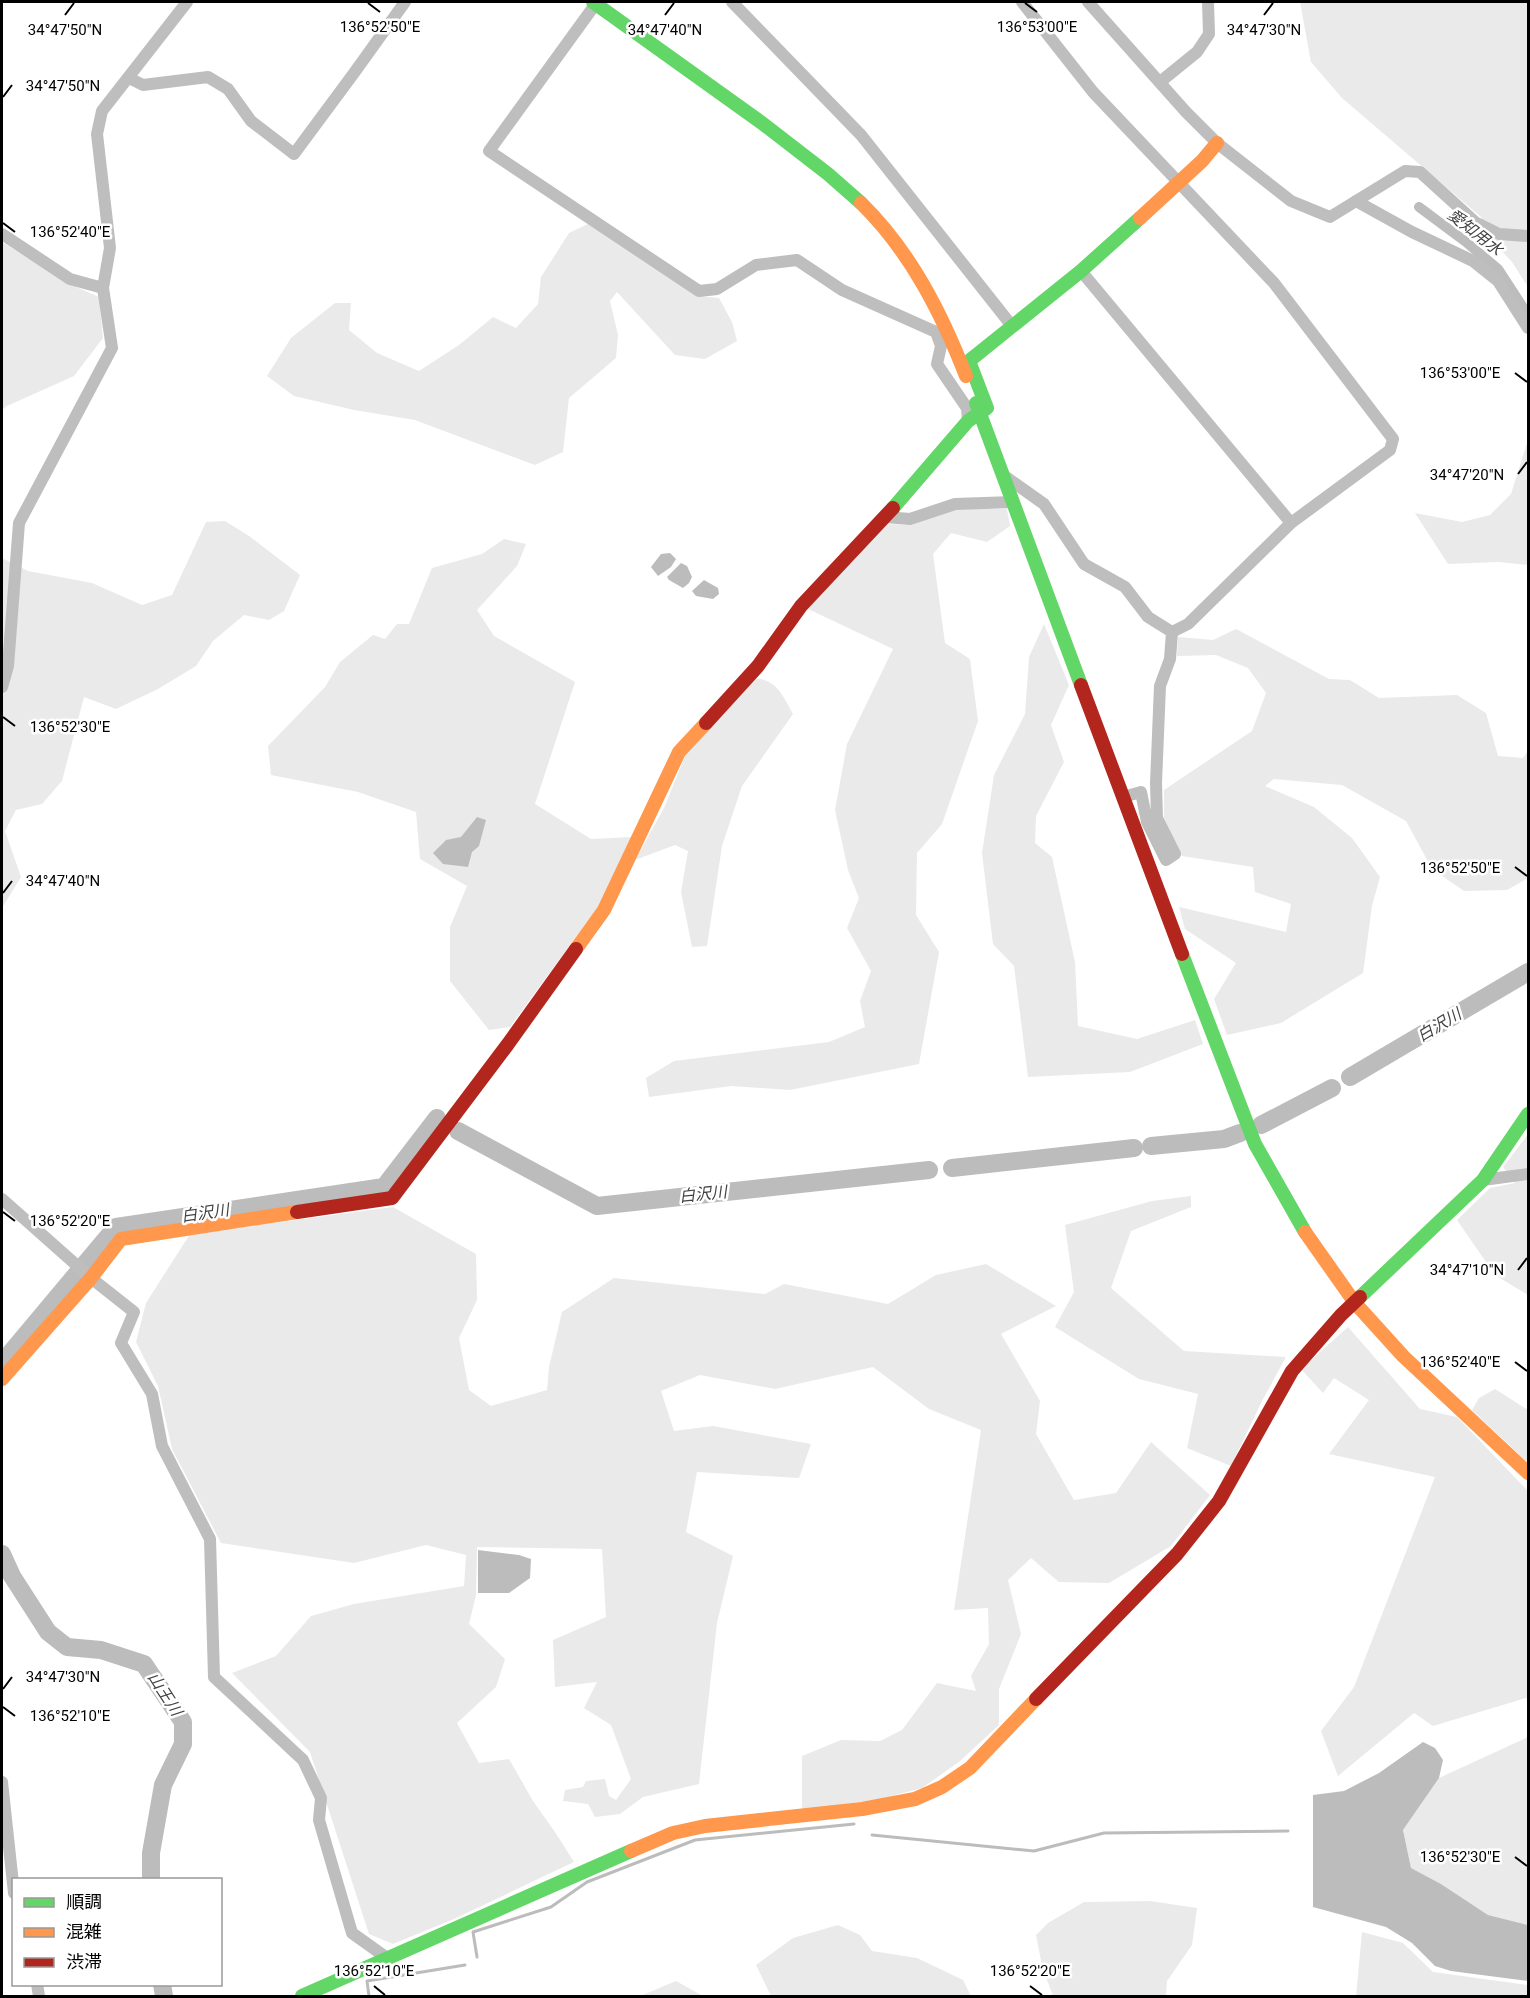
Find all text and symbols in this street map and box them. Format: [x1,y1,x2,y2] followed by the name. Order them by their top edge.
[340,18,421,36] text: 136°52'50"E
[997,18,1078,36] text: 136°53'00"E
[28,21,102,39] text: 34°47'50"N
[628,21,702,39] text: 34°47'40"N
[1227,21,1301,39] text: 34°47'30"N
[26,77,100,95] text: 34°47'50"N
[1444,205,1508,260] water label: 愛知用水
[30,223,111,241] text: 136°52'40"E
[1420,364,1501,382] text: 136°53'00"E
[1430,466,1504,484] text: 34°47'20"N
[30,718,111,736] text: 136°52'30"E
[1420,859,1501,877] text: 136°52'50"E
[26,872,100,890] text: 34°47'40"N
[1414,1003,1466,1046] water label: 白沢川
[678,1182,730,1206] water label: 白沢川
[180,1200,232,1226] water label: 白沢川
[30,1212,111,1230] text: 136°52'20"E
[1430,1261,1504,1279] text: 34°47'10"N
[1420,1353,1501,1371] text: 136°52'40"E
[26,1668,100,1686] text: 34°47'30"N
[144,1669,187,1721] water label: 山王川
[30,1707,111,1725] text: 136°52'10"E
[1420,1848,1501,1866] text: 136°52'30"E
[12,1878,222,1986] legend
[66,1891,102,1912] text: 順調
[66,1921,102,1942] text: 混雑
[66,1951,102,1972] text: 渋滞
[334,1962,415,1980] text: 136°52'10"E
[990,1962,1071,1980] text: 136°52'20"E

